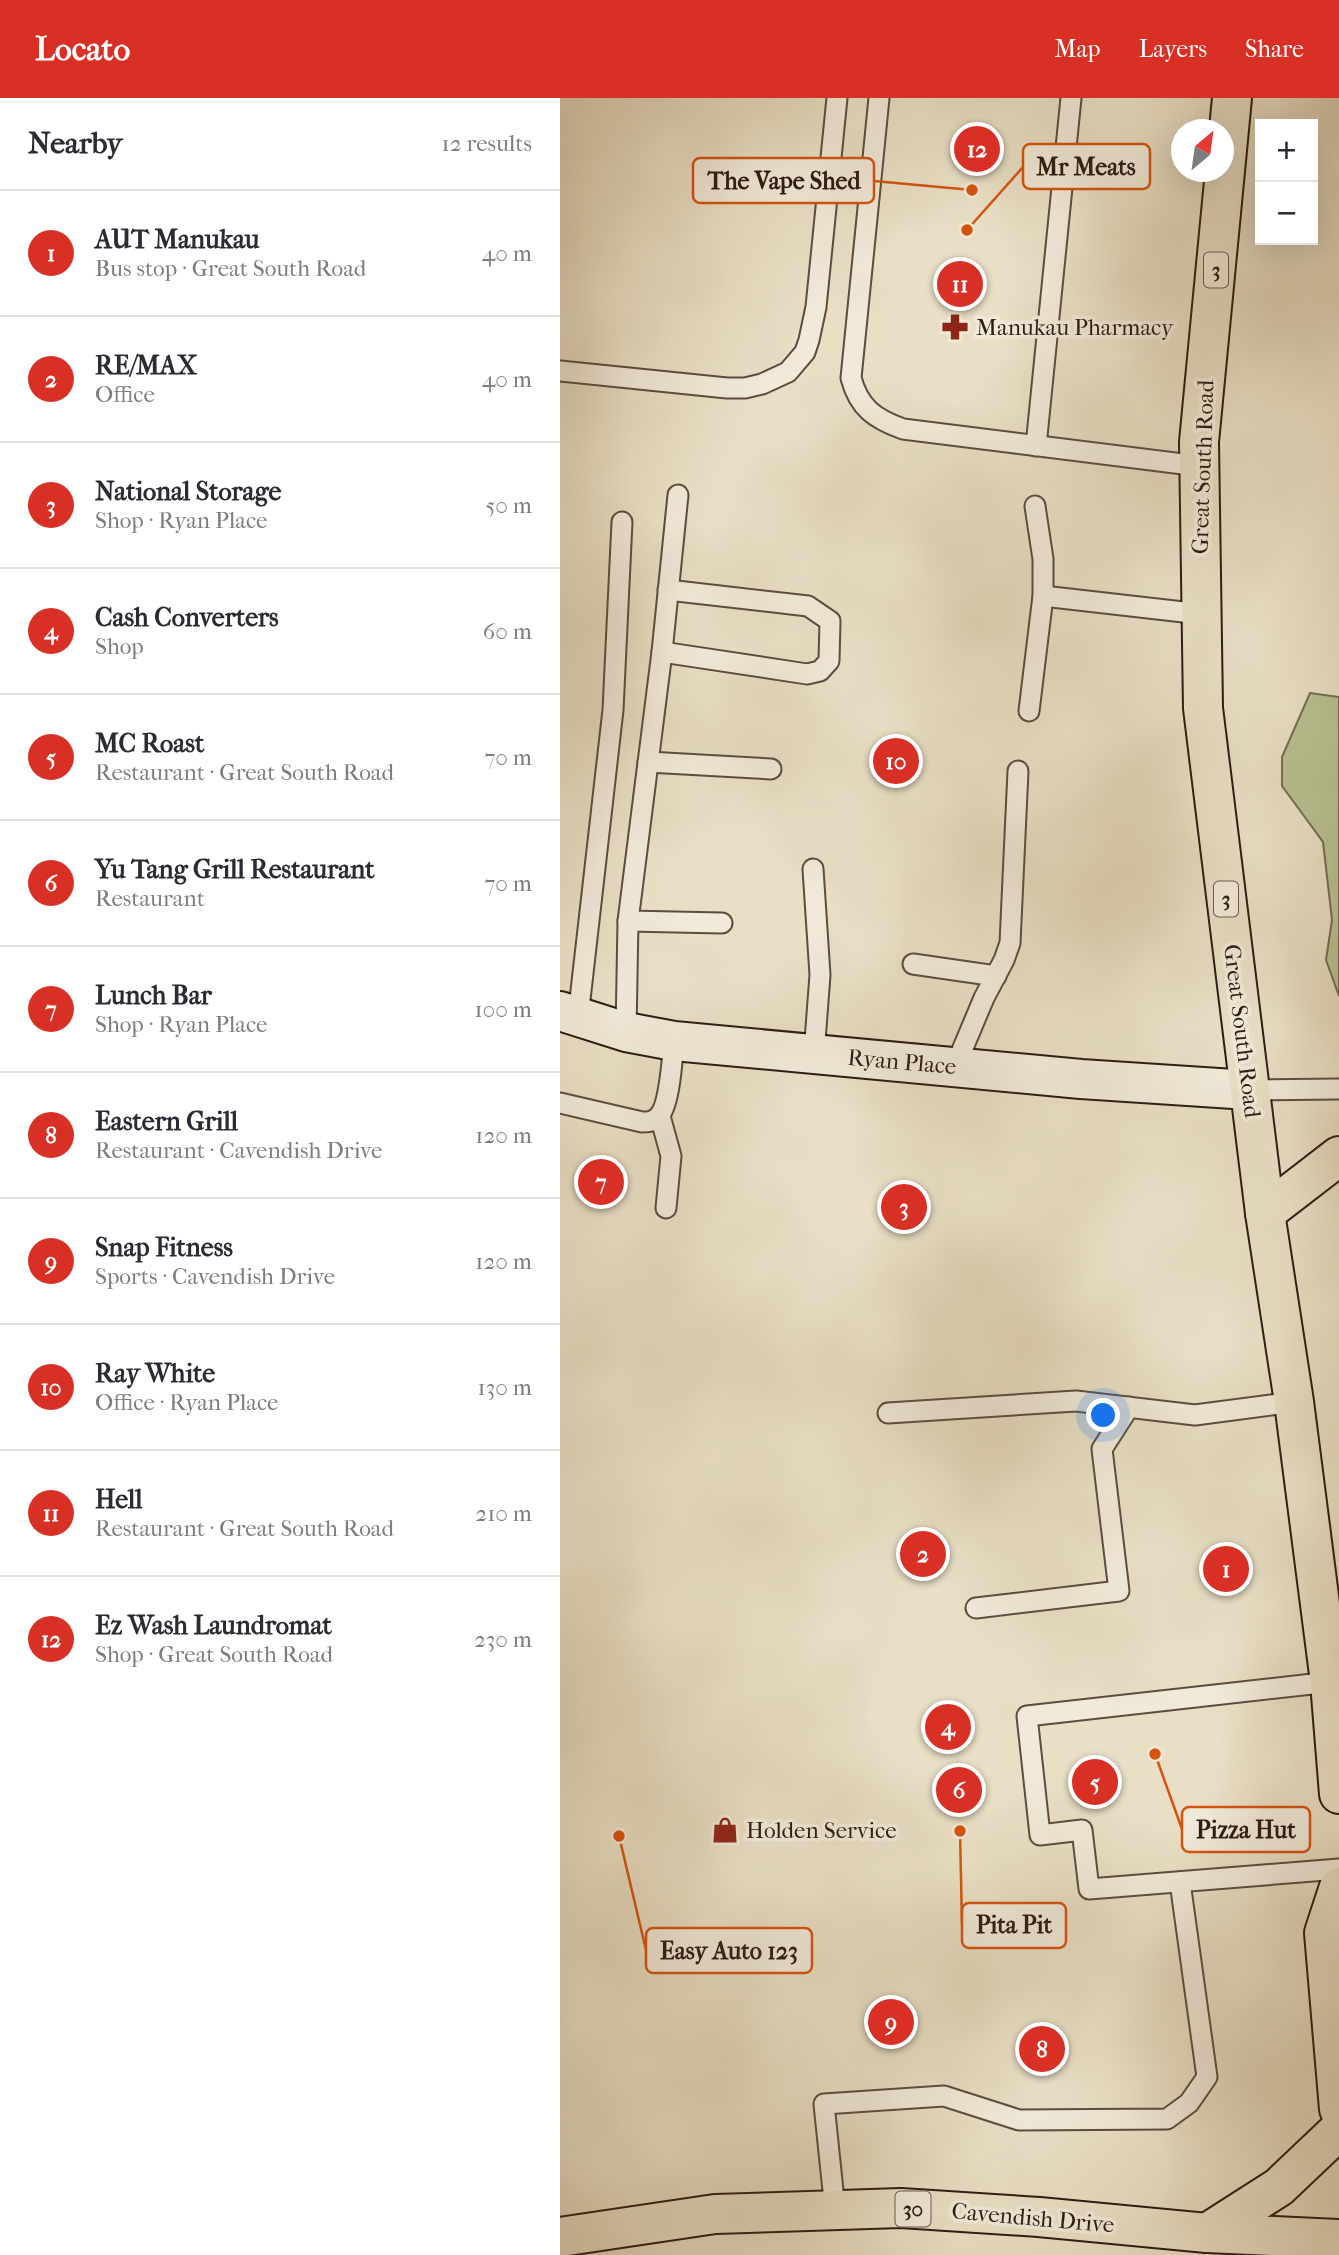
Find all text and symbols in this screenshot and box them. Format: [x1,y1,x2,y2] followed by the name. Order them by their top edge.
[35,30,130,69] text: Locato
[1055,35,1101,63] text: Map
[1139,35,1207,63] text: Layers
[1245,35,1304,63] text: Share
[1171,119,1234,182] north arrow
[1255,119,1318,245] map controls
[1255,119,1318,182] button: +
[954,123,1000,175] pin: 12
[28,126,123,161] text: Nearby
[442,130,532,157] text: 12 results
[1023,144,1150,189] callout: Mr Meats
[1036,153,1136,181] text: Mr Meats
[693,158,874,203] callout: The Vape Shed
[707,167,861,195] text: The Vape Shed
[1255,182,1318,245] button: −
[95,224,260,255] text: AUT Manukau
[47,240,55,267] text: 1
[482,240,532,267] text: 40 m
[1204,252,1228,288] road number: 3
[95,255,366,282] text: Bus stop · Great South Road
[937,258,983,310] pin: 11
[940,312,970,342] pharmacy icon: Manukau Pharmacy
[976,314,1174,341] place label: Manukau Pharmacy
[95,350,197,381] text: RE/MAX
[45,366,57,393] text: 2
[482,366,532,393] text: 40 m
[1186,379,1220,555] street label: Great South Road
[95,381,155,408] text: Office
[95,476,281,507] text: National Storage
[46,492,56,519] text: 3
[485,492,532,519] text: 50 m
[95,507,267,534] text: Shop · Ryan Place
[95,602,279,633] text: Cash Converters
[44,618,58,645] text: 4
[483,618,532,645] text: 60 m
[95,633,144,660] text: Shop
[95,728,204,759] text: MC Roast
[873,735,919,787] pin: 10
[46,744,56,771] text: 5
[484,744,532,771] text: 70 m
[95,759,394,786] text: Restaurant · Great South Road
[95,854,374,885] text: Yu Tang Grill Restaurant
[45,870,57,897] text: 6
[484,870,532,897] text: 70 m
[1214,882,1238,916] road number: 3
[95,885,205,912] text: Restaurant
[1218,943,1266,1120] street label: Great South Road
[95,980,212,1011] text: Lunch Bar
[45,996,57,1023] text: 7
[474,996,532,1023] text: 100 m
[95,1011,267,1038] text: Shop · Ryan Place
[846,1044,958,1080] street label: Ryan Place
[95,1106,238,1137] text: Eastern Grill
[45,1122,57,1149] text: 8
[475,1122,532,1149] text: 120 m
[95,1137,383,1164] text: Restaurant · Cavendish Drive
[578,1156,624,1208] pin: 7
[881,1181,927,1233] pin: 3
[95,1232,233,1263] text: Snap Fitness
[45,1248,57,1275] text: 9
[475,1248,532,1275] text: 120 m
[95,1263,335,1290] text: Sports · Cavendish Drive
[95,1358,215,1389] text: Ray White
[41,1374,61,1401] text: 10
[478,1374,532,1401] text: 130 m
[95,1389,278,1416] text: Office · Ryan Place
[1086,1398,1120,1432] your location
[95,1484,142,1515] text: Hell
[43,1500,59,1527] text: 11
[475,1500,532,1527] text: 210 m
[95,1515,394,1542] text: Restaurant · Great South Road
[900,1528,946,1580] pin: 2
[1203,1543,1249,1595] pin: 1
[95,1610,332,1641] text: Ez Wash Laundromat
[41,1626,61,1653] text: 12
[474,1626,532,1653] text: 230 m
[95,1641,333,1668] text: Shop · Great South Road
[925,1701,971,1753] pin: 4
[1072,1756,1118,1808] pin: 5
[936,1764,982,1816] pin: 6
[1182,1807,1310,1852] callout: Pizza Hut
[710,1815,740,1845] shop icon: Holden Service
[1196,1816,1296,1844] text: Pizza Hut
[746,1817,897,1844] place label: Holden Service
[962,1903,1066,1948] callout: Pita Pit
[976,1911,1053,1939] text: Pita Pit
[646,1928,812,1973] callout: Easy Auto 123
[660,1937,798,1965] text: Easy Auto 123
[868,1996,914,2048] pin: 9
[1019,2023,1065,2075] pin: 8
[896,2192,930,2226] road number: 30
[951,2197,1115,2239] street label: Cavendish Drive

